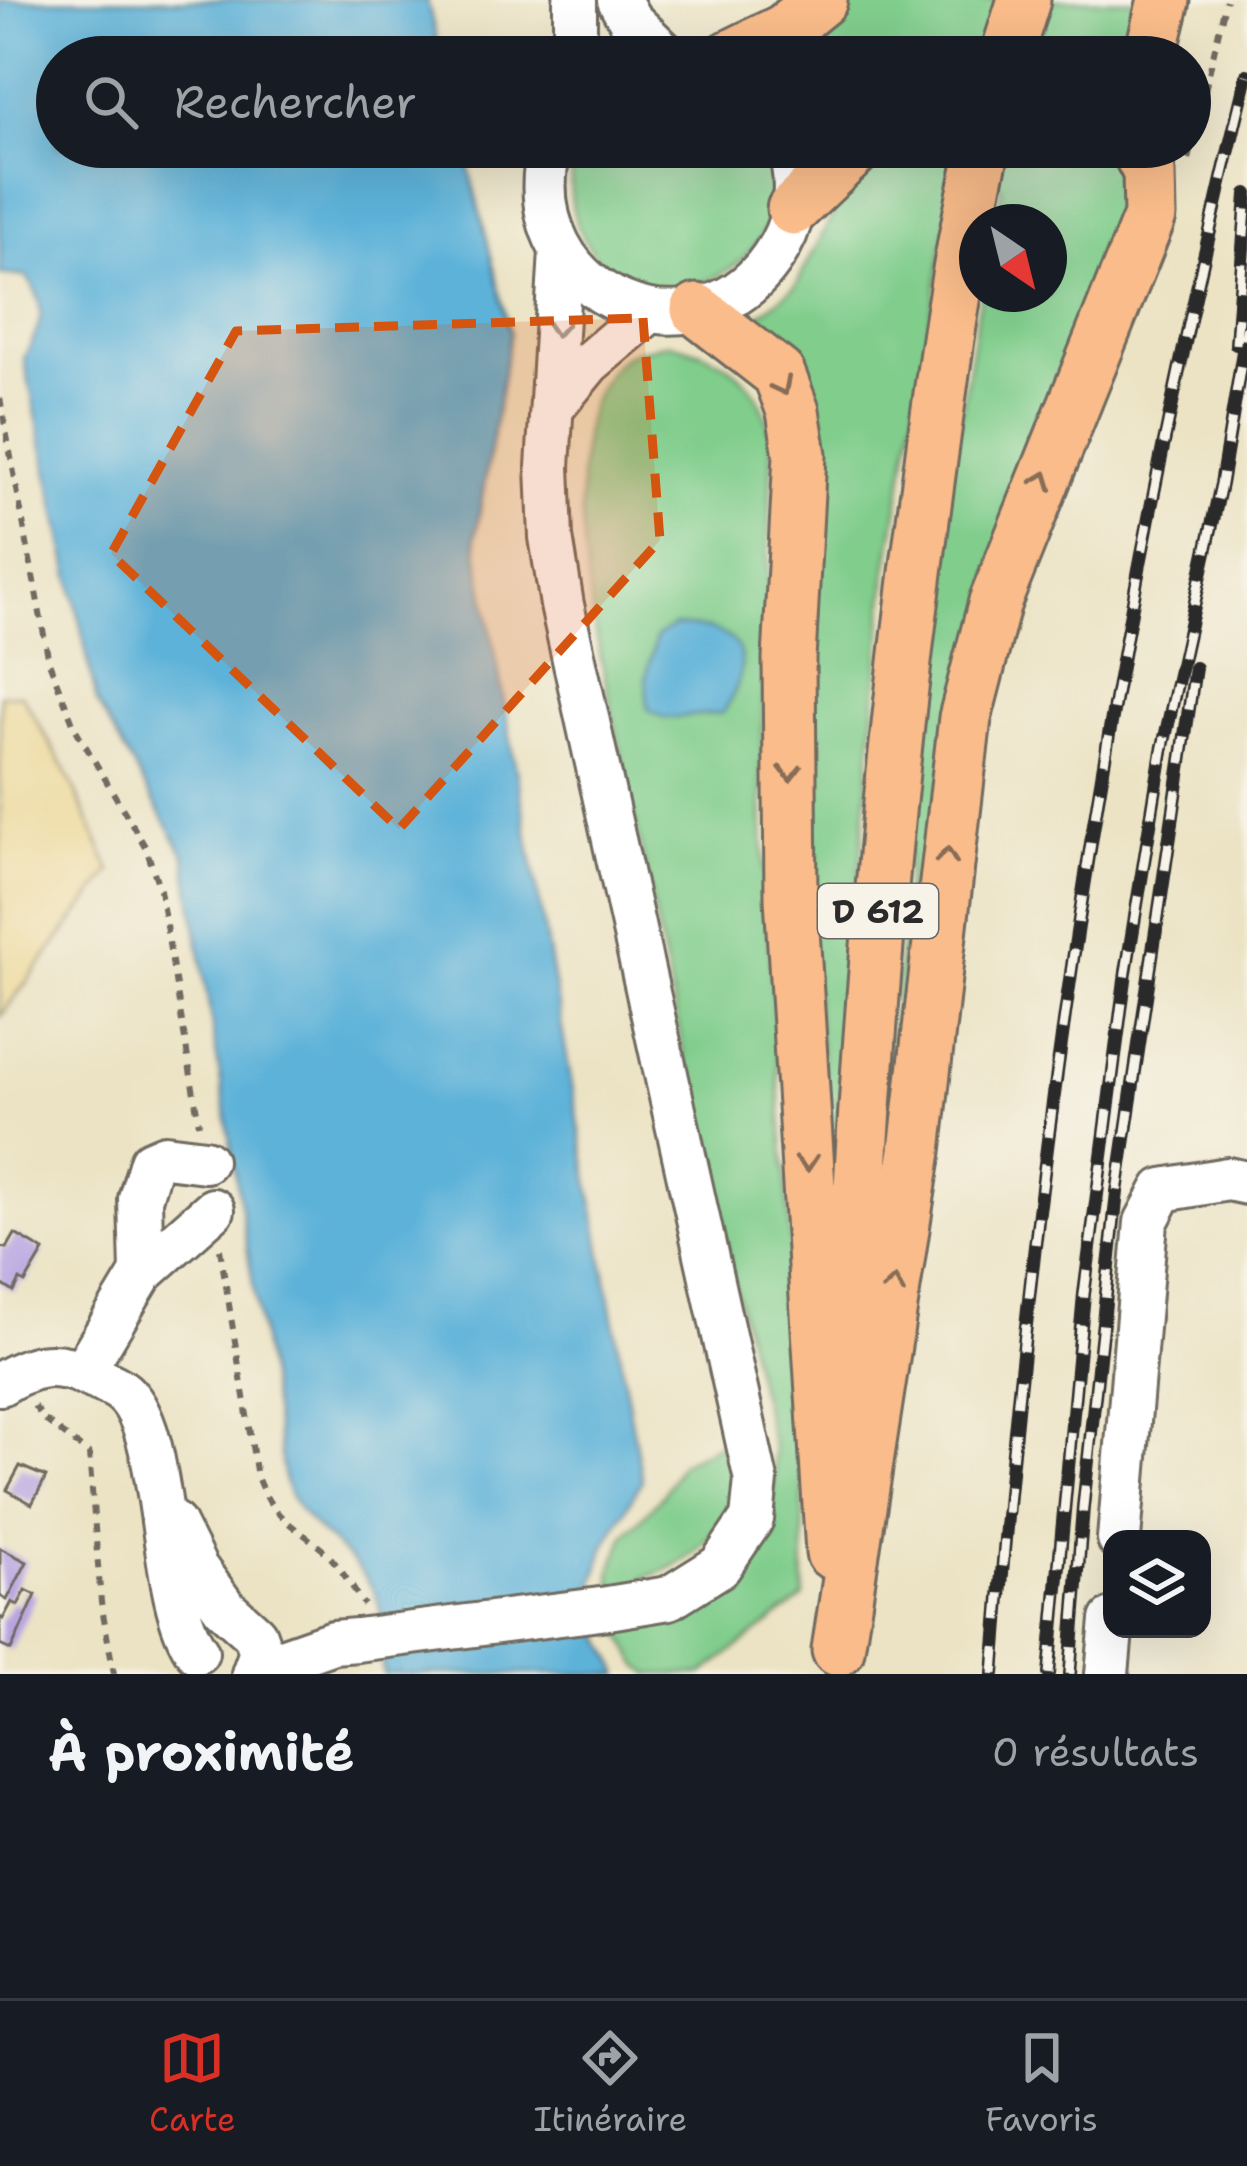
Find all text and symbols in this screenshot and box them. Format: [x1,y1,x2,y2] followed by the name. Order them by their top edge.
[36,36,1211,168] search box
[78,69,144,135] icon: search
[174,72,417,132] text: Rechercher
[959,204,1067,312] north arrow
[544,320,570,339] one-way arrow
[768,375,791,397] one-way arrow
[1029,471,1053,492] one-way arrow
[776,764,802,783] one-way arrow
[934,846,959,865] one-way arrow
[818,884,938,938] road number: D 612
[794,1154,820,1173] one-way arrow
[880,1275,906,1295] one-way arrow
[1103,1530,1211,1638] map controls
[1103,1530,1211,1638] button: layers
[48,1718,355,1786] text: À proximité
[992,1726,1199,1778] text: 0 résultats
[149,2025,236,2142] tab: Carte
[534,2025,687,2142] tab: Itinéraire
[985,2025,1098,2142] tab: Favoris

